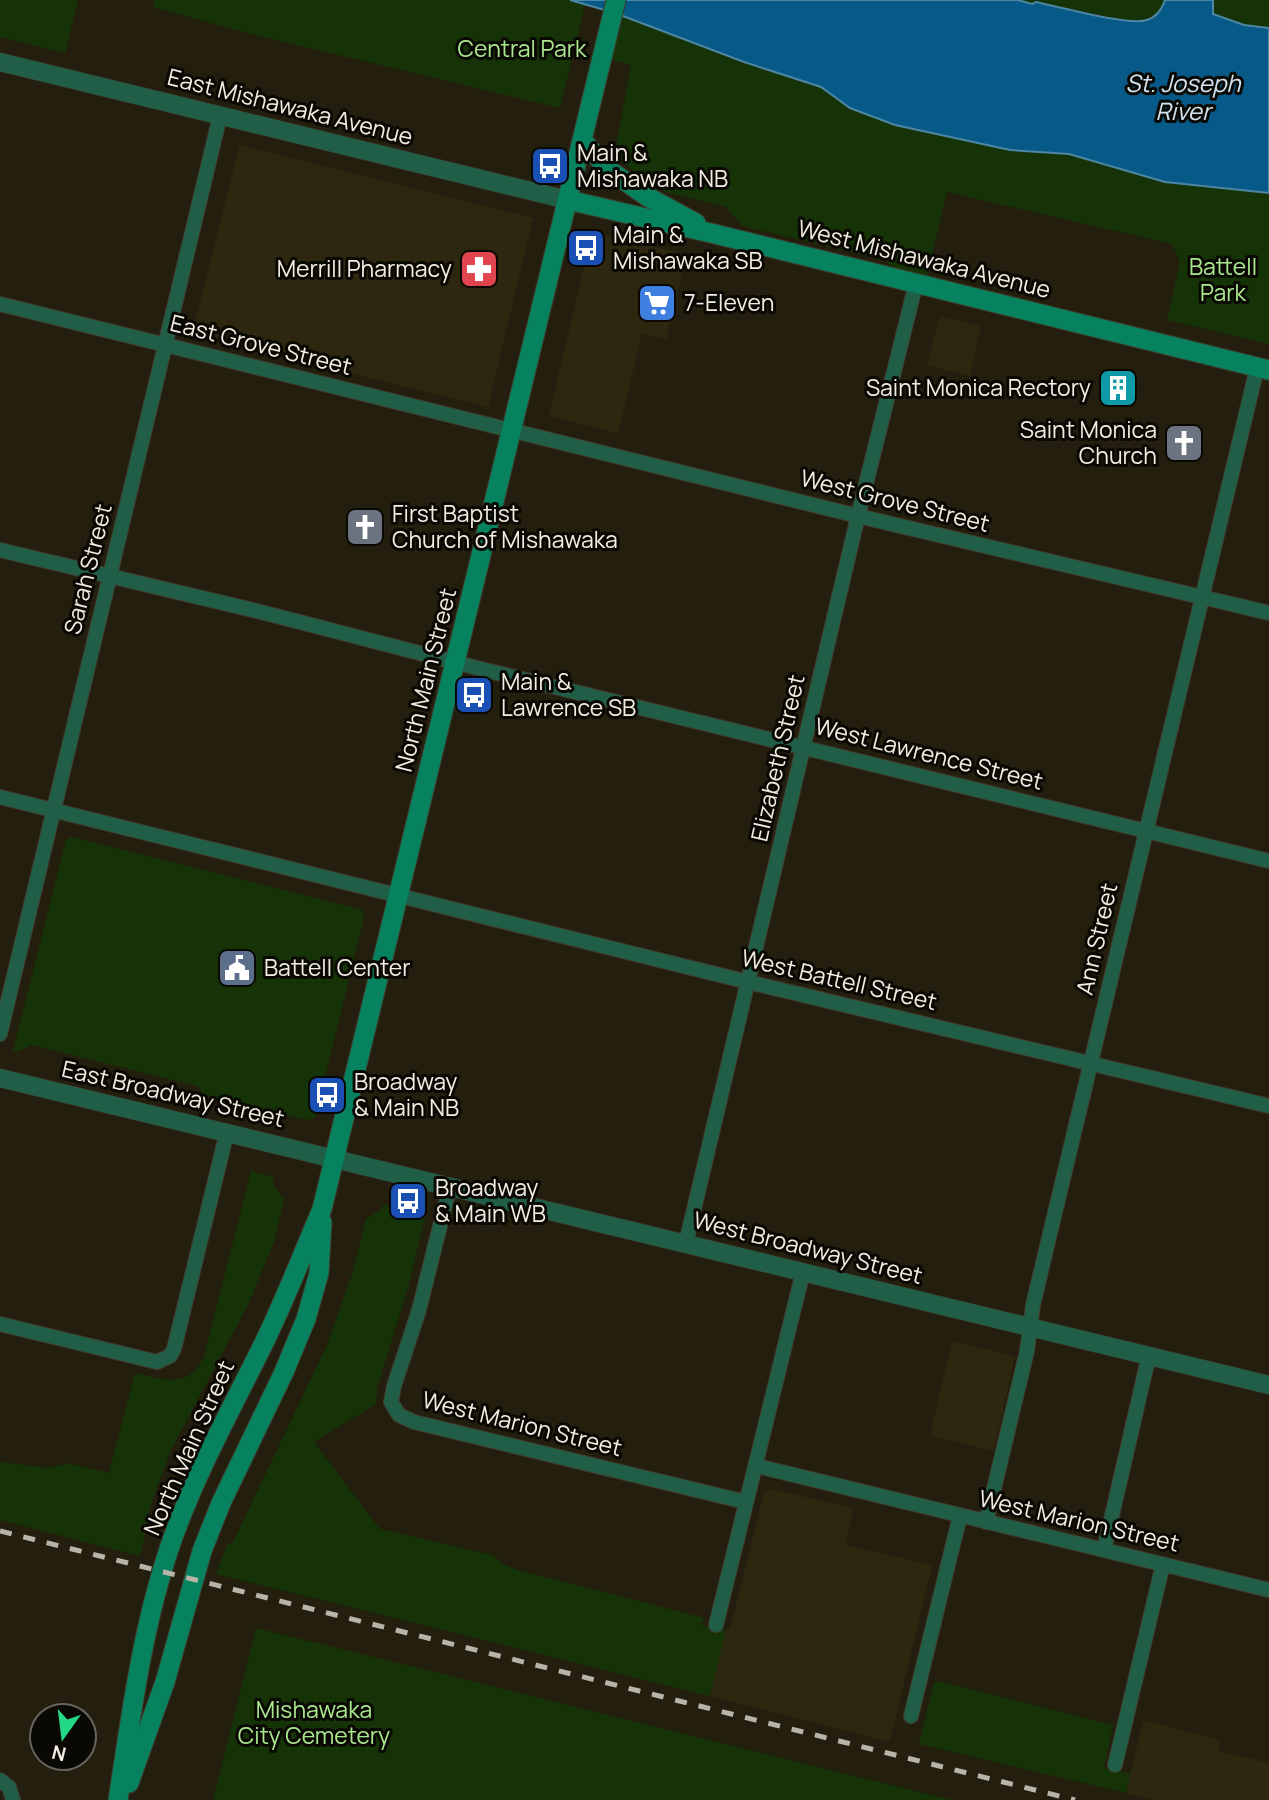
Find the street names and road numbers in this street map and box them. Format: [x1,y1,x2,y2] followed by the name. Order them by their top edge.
[164,60,416,152] street label: East Mishawaka Avenue
[794,211,1054,305] street label: West Mishawaka Avenue
[167,306,355,382] street label: East Grove Street
[797,461,993,539] street label: West Grove Street
[55,500,119,637] street label: Sarah Street
[387,584,463,775] street label: North Main Street
[742,671,812,844] street label: Elizabeth Street
[812,709,1047,797] street label: West Lawrence Street
[1068,880,1124,998] street label: Ann Street
[738,941,940,1017] street label: West Battell Street
[59,1052,288,1134] street label: East Broadway Street
[690,1203,926,1291] street label: West Broadway Street
[135,1355,241,1540] street label: North Main Street
[419,1383,625,1463] street label: West Marion Street
[976,1481,1183,1559] street label: West Marion Street

